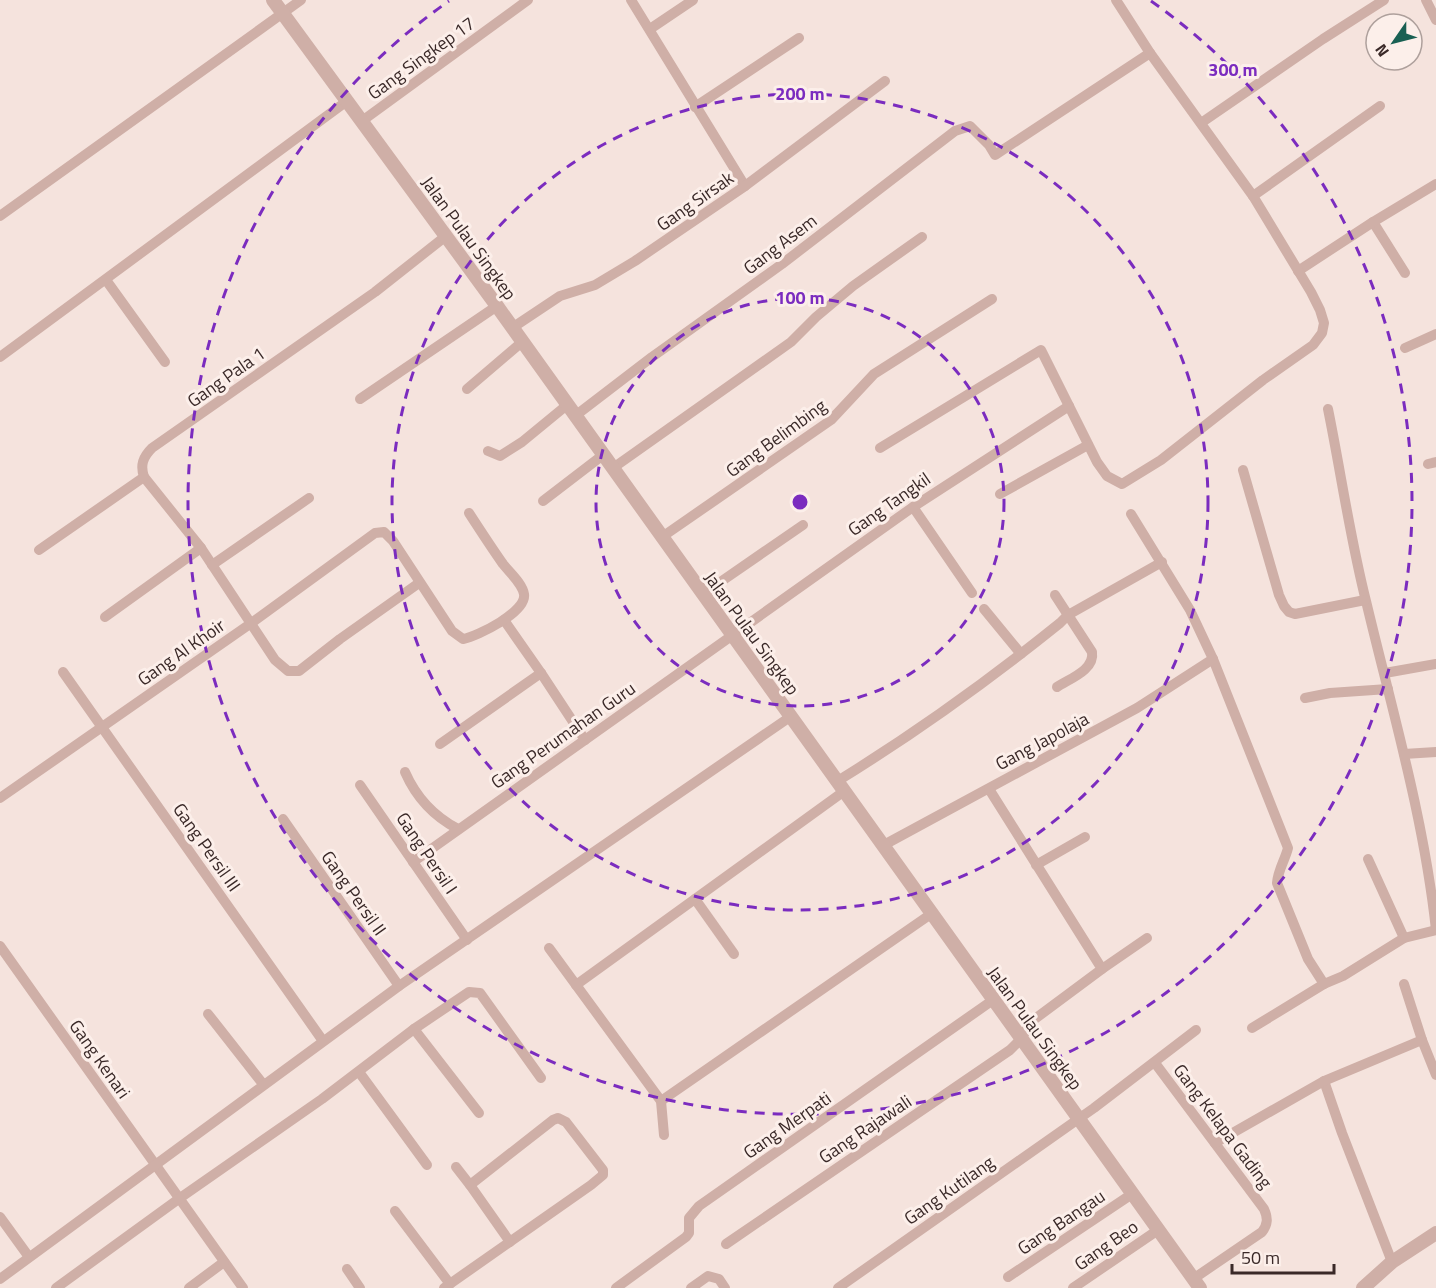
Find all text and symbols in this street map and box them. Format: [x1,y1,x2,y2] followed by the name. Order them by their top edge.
[362,10,480,106] street label: Gang Singkep 17
[1364,12,1424,72] north arrow
[1369,39,1395,62] text: N
[1208,56,1258,83] text: 300 m
[775,80,825,107] text: 200 m
[651,164,739,238] street label: Gang Sirsak
[415,170,523,306] street label: Jalan Pulau Singkep
[737,207,823,281] street label: Gang Asem
[775,284,825,311] text: 100 m
[181,340,271,414] street label: Gang Pala 1
[720,392,832,484] street label: Gang Belimbing
[842,466,936,542] street label: Gang Tangkil
[790,492,810,512] centre of rings
[698,565,806,701] street label: Jalan Pulau Singkep
[132,612,230,692] street label: Gang Al Khoir
[485,675,641,795] street label: Gang Perumahan Guru
[990,705,1094,777] street label: Gang Japolaja
[167,797,247,897] street label: Gang Persil III
[390,807,464,899] street label: Gang Persil I
[315,845,393,941] street label: Gang Persil II
[981,960,1089,1096] street label: Jalan Pulau Singkep
[63,1014,137,1104] street label: Gang Kenari
[1167,1058,1279,1194] street label: Gang Kelapa Gading
[737,1085,837,1165] street label: Gang Merpati
[813,1088,917,1170] street label: Gang Rajawali
[898,1149,1000,1231] street label: Gang Kutilang
[1012,1183,1110,1261] street label: Gang Bangau
[1068,1213,1144,1277] street label: Gang Beo
[1232,1237,1334,1275] scale bar
[1241,1244,1280,1271] text: 50 m

